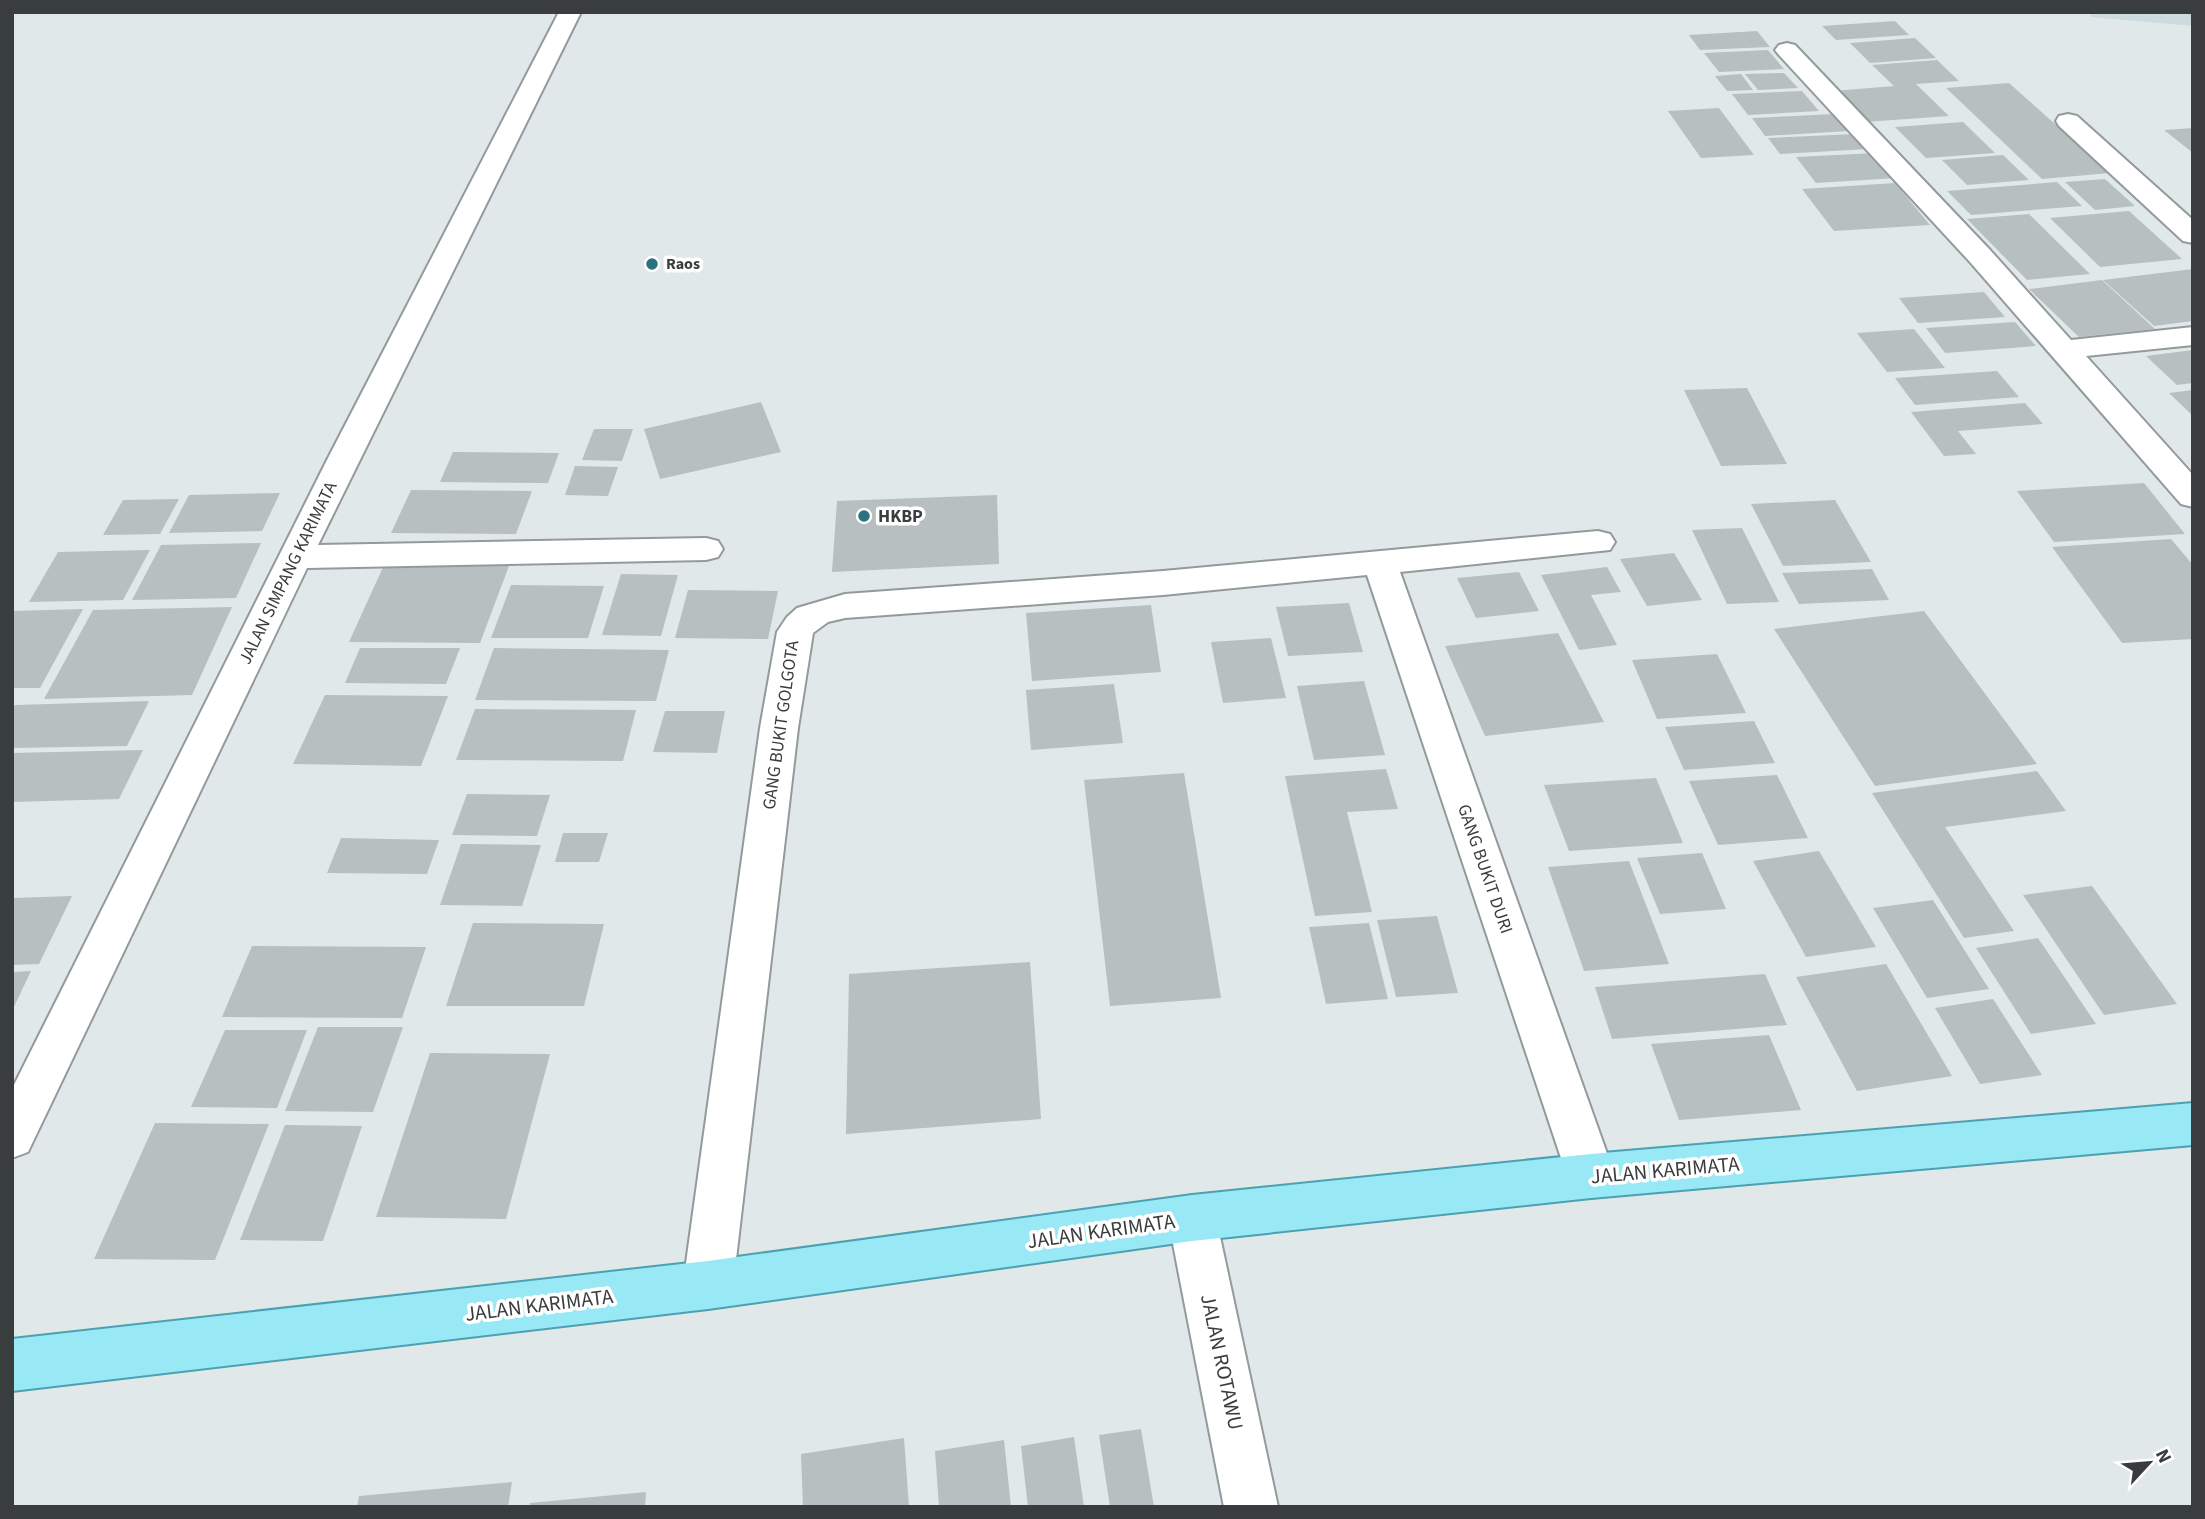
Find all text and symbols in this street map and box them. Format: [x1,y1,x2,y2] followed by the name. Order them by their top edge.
[666,253,700,275] place label: Raos
[644,256,660,272] marker: Raos
[233,477,343,669] street label: JALAN SIMPANG KARIMATA
[878,504,923,529] place label: HKBP
[856,508,872,524] marker: HKBP
[757,639,805,811] street label: GANG BUKIT GOLGOTA
[1451,801,1519,937] street label: GANG BUKIT DURI
[1589,1149,1741,1191] street label: JALAN KARIMATA
[1025,1206,1177,1256] street label: JALAN KARIMATA
[463,1281,615,1329] street label: JALAN KARIMATA
[1193,1291,1251,1433] street label: JALAN ROTAWU
[2114,1428,2184,1498] north arrow
[2148,1445,2178,1468] text: N

